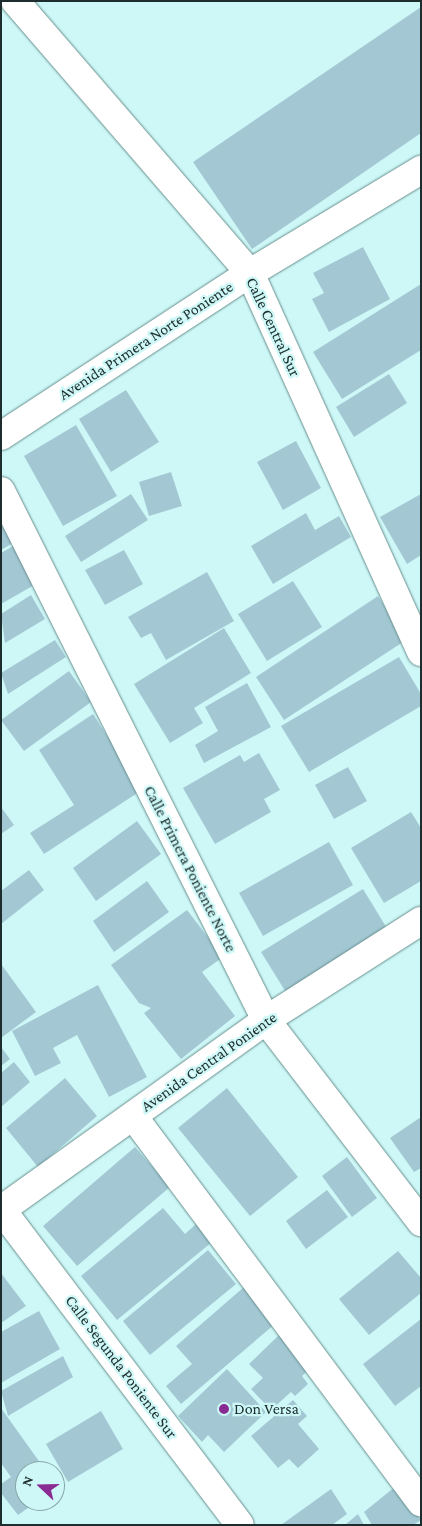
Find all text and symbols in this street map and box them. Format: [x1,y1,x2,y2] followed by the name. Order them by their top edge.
[242,274,304,380] street label: Calle Central Sur
[55,277,237,405] street label: Avenida Primera Norte Poniente
[140,783,240,955] street label: Calle Primera Poniente Norte
[137,1008,281,1116] street label: Avenida Central Poniente
[61,1292,181,1442] street label: Calle Segunda Poniente Sur
[234,1399,299,1419] place label: Don Versa
[218,1403,230,1415] marker: Don Versa
[15,1461,65,1511] north arrow
[18,1474,36,1488] text: N

